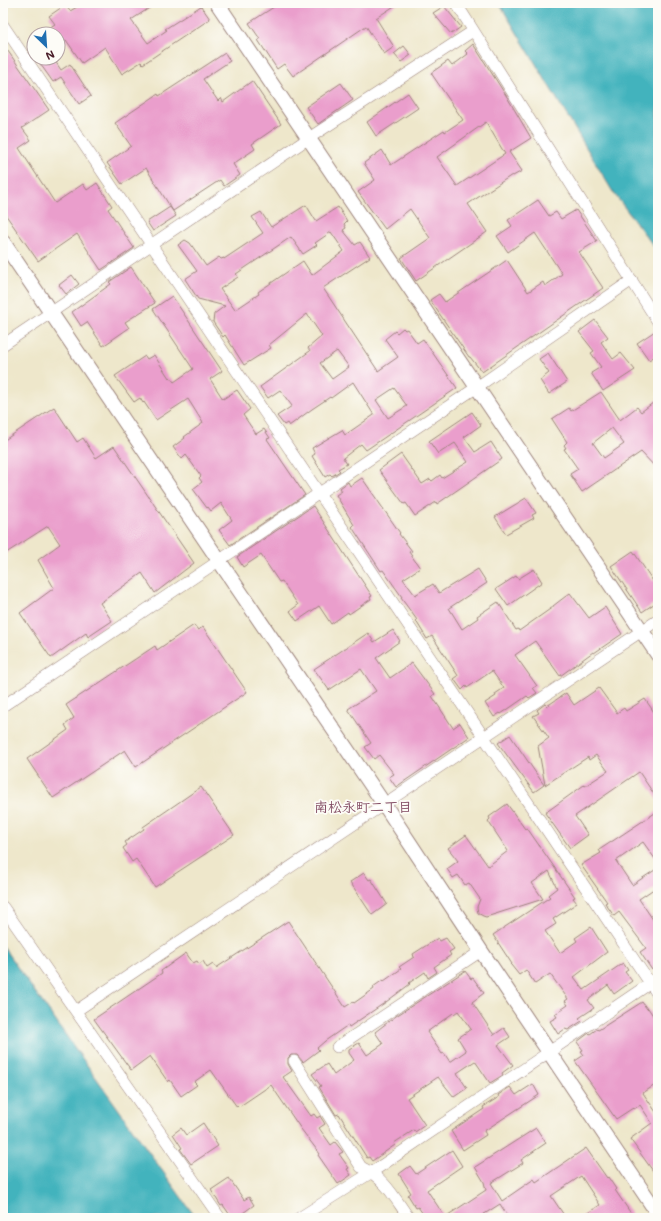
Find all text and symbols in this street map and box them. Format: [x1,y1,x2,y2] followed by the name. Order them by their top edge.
[26,26,66,66] north arrow
[43,47,57,64] text: N
[314,797,412,816] district label: 南松永町二丁目

